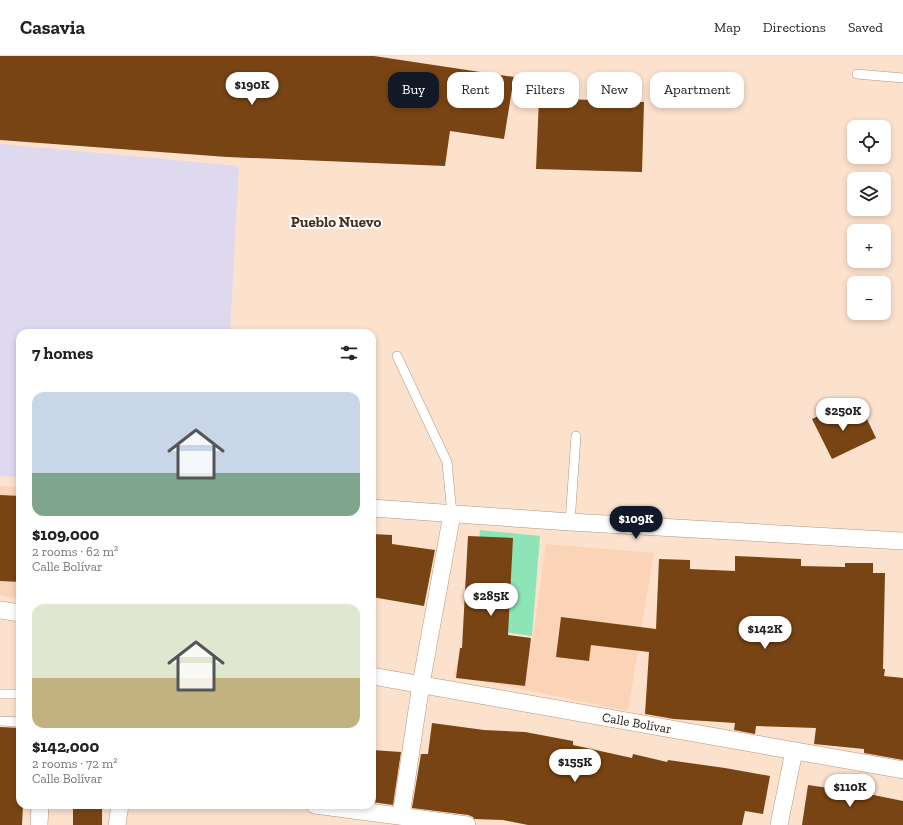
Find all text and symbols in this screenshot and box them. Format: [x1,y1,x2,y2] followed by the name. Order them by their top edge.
[20,16,85,39] text: Casavia
[714,19,741,36] text: Map
[763,19,826,36] text: Directions
[848,19,883,36] text: Saved
[224,72,280,106] pin: $190K
[388,72,439,108] chip: Buy
[447,72,504,108] chip: Rent
[512,72,579,108] chip: Filters
[587,72,642,108] chip: New
[650,72,744,108] chip: Apartment
[235,77,269,92] text: $190K
[847,120,891,320] map controls
[847,120,891,164] button: locate
[847,172,891,216] button: layers
[291,213,381,231] district label: Pueblo Nuevo
[847,224,891,268] button: +
[847,276,891,320] button: −
[338,342,360,364] icon: filters
[32,343,93,363] text: 7 homes
[815,398,871,432] pin: $250K
[825,403,861,418] text: $250K
[160,418,232,490] icon: home
[608,506,664,540] pin: $109K
[619,511,653,526] text: $109K
[32,524,99,544] text: $109,000
[32,544,118,559] text: 2 rooms · 62 m²
[32,559,102,574] text: Calle Bolívar
[463,583,519,617] pin: $285K
[473,588,509,603] text: $285K
[737,616,793,650] pin: $142K
[748,621,782,636] text: $142K
[160,630,232,702] icon: home
[601,709,673,737] street label: Calle Bolívar
[32,736,99,756] text: $142,000
[547,749,603,783] pin: $155K
[558,754,592,769] text: $155K
[32,756,118,771] text: 2 rooms · 72 m²
[32,771,102,786] text: Calle Bolívar
[822,774,878,808] pin: $110K
[833,779,867,794] text: $110K

